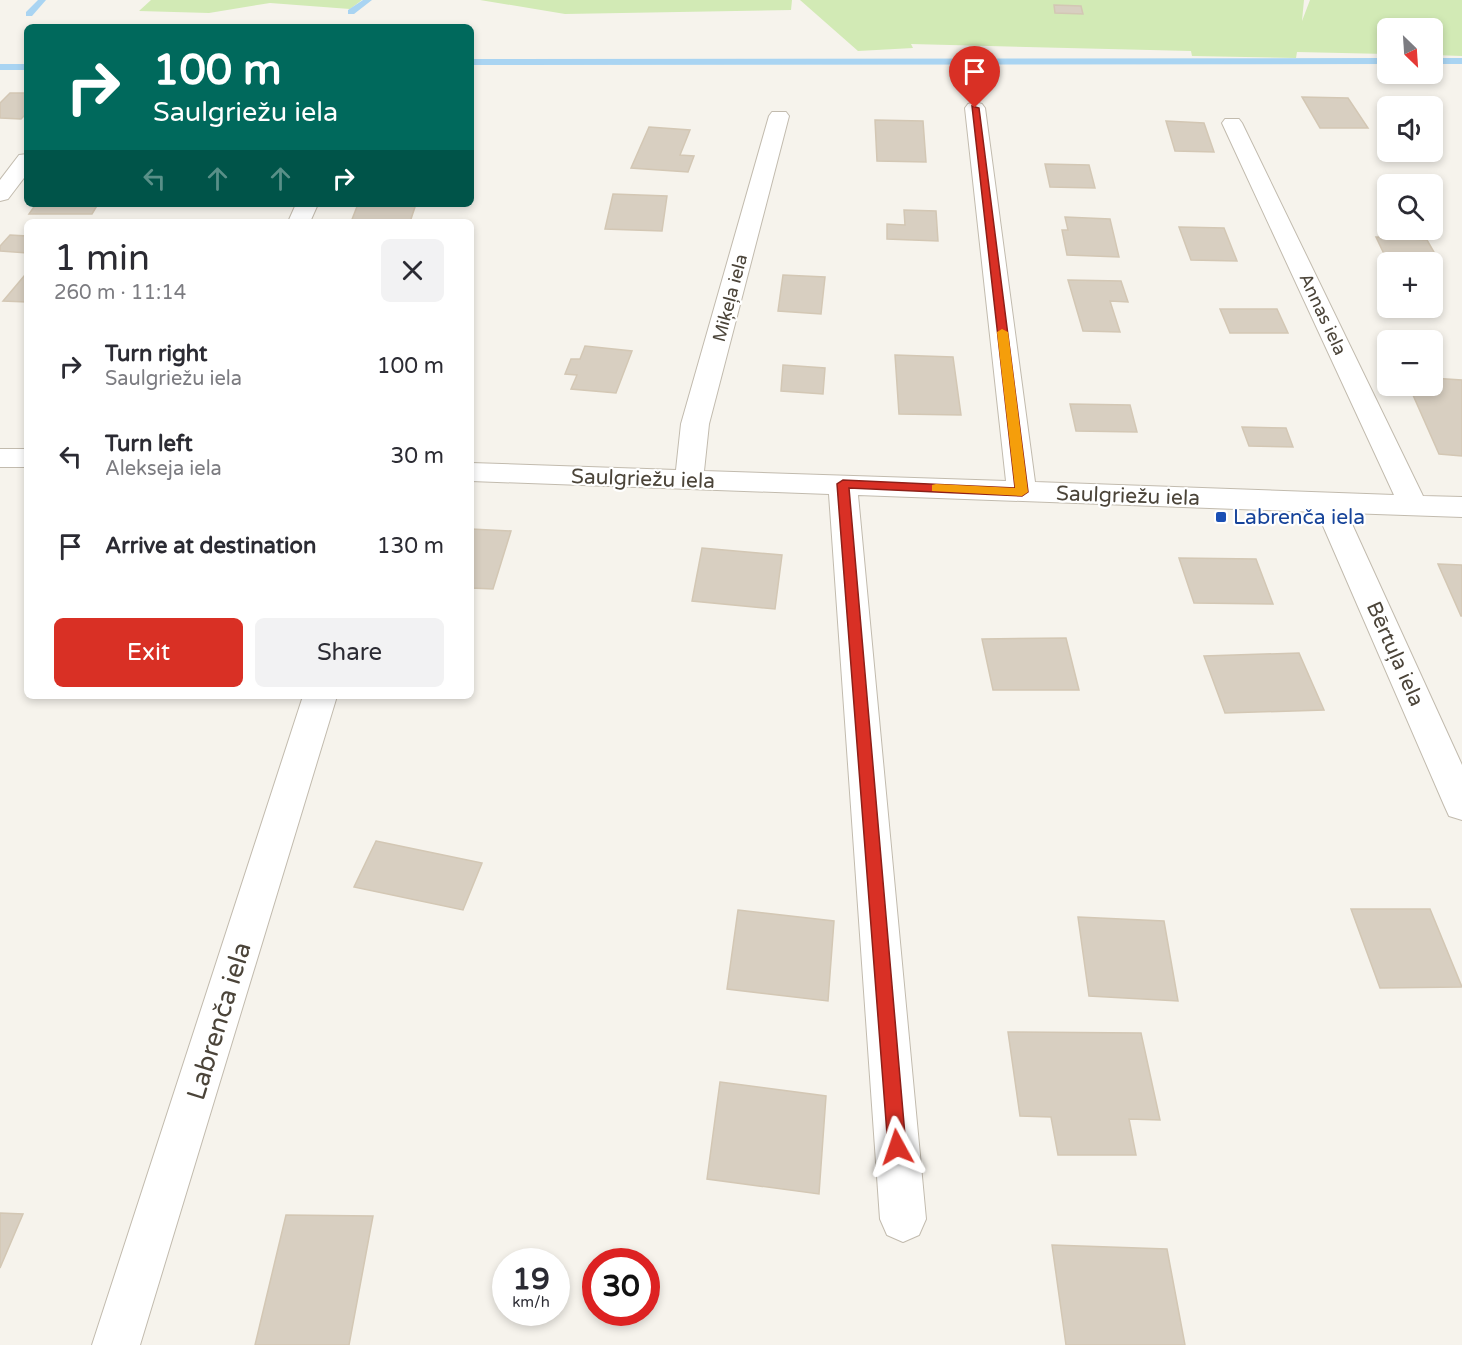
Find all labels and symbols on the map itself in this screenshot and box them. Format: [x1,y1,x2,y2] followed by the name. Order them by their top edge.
[1377,18,1443,84] north arrow
[949,46,1000,108] pin
[708,252,752,344] street label: Miķeļa iela
[1294,269,1352,359] street label: Annas iela
[571,464,715,494] street label: Saulgriežu iela
[1056,481,1200,511] street label: Saulgriežu iela
[1233,505,1365,530] place label: Labrenča iela
[1214,510,1228,524] marker: Labrenča iela
[1361,598,1429,710] street label: Bērtuļa iela
[180,938,258,1104] street label: Labrenča iela
[865,1115,929,1179] position arrow
[582,1248,660,1326] speed limit sign: 30

